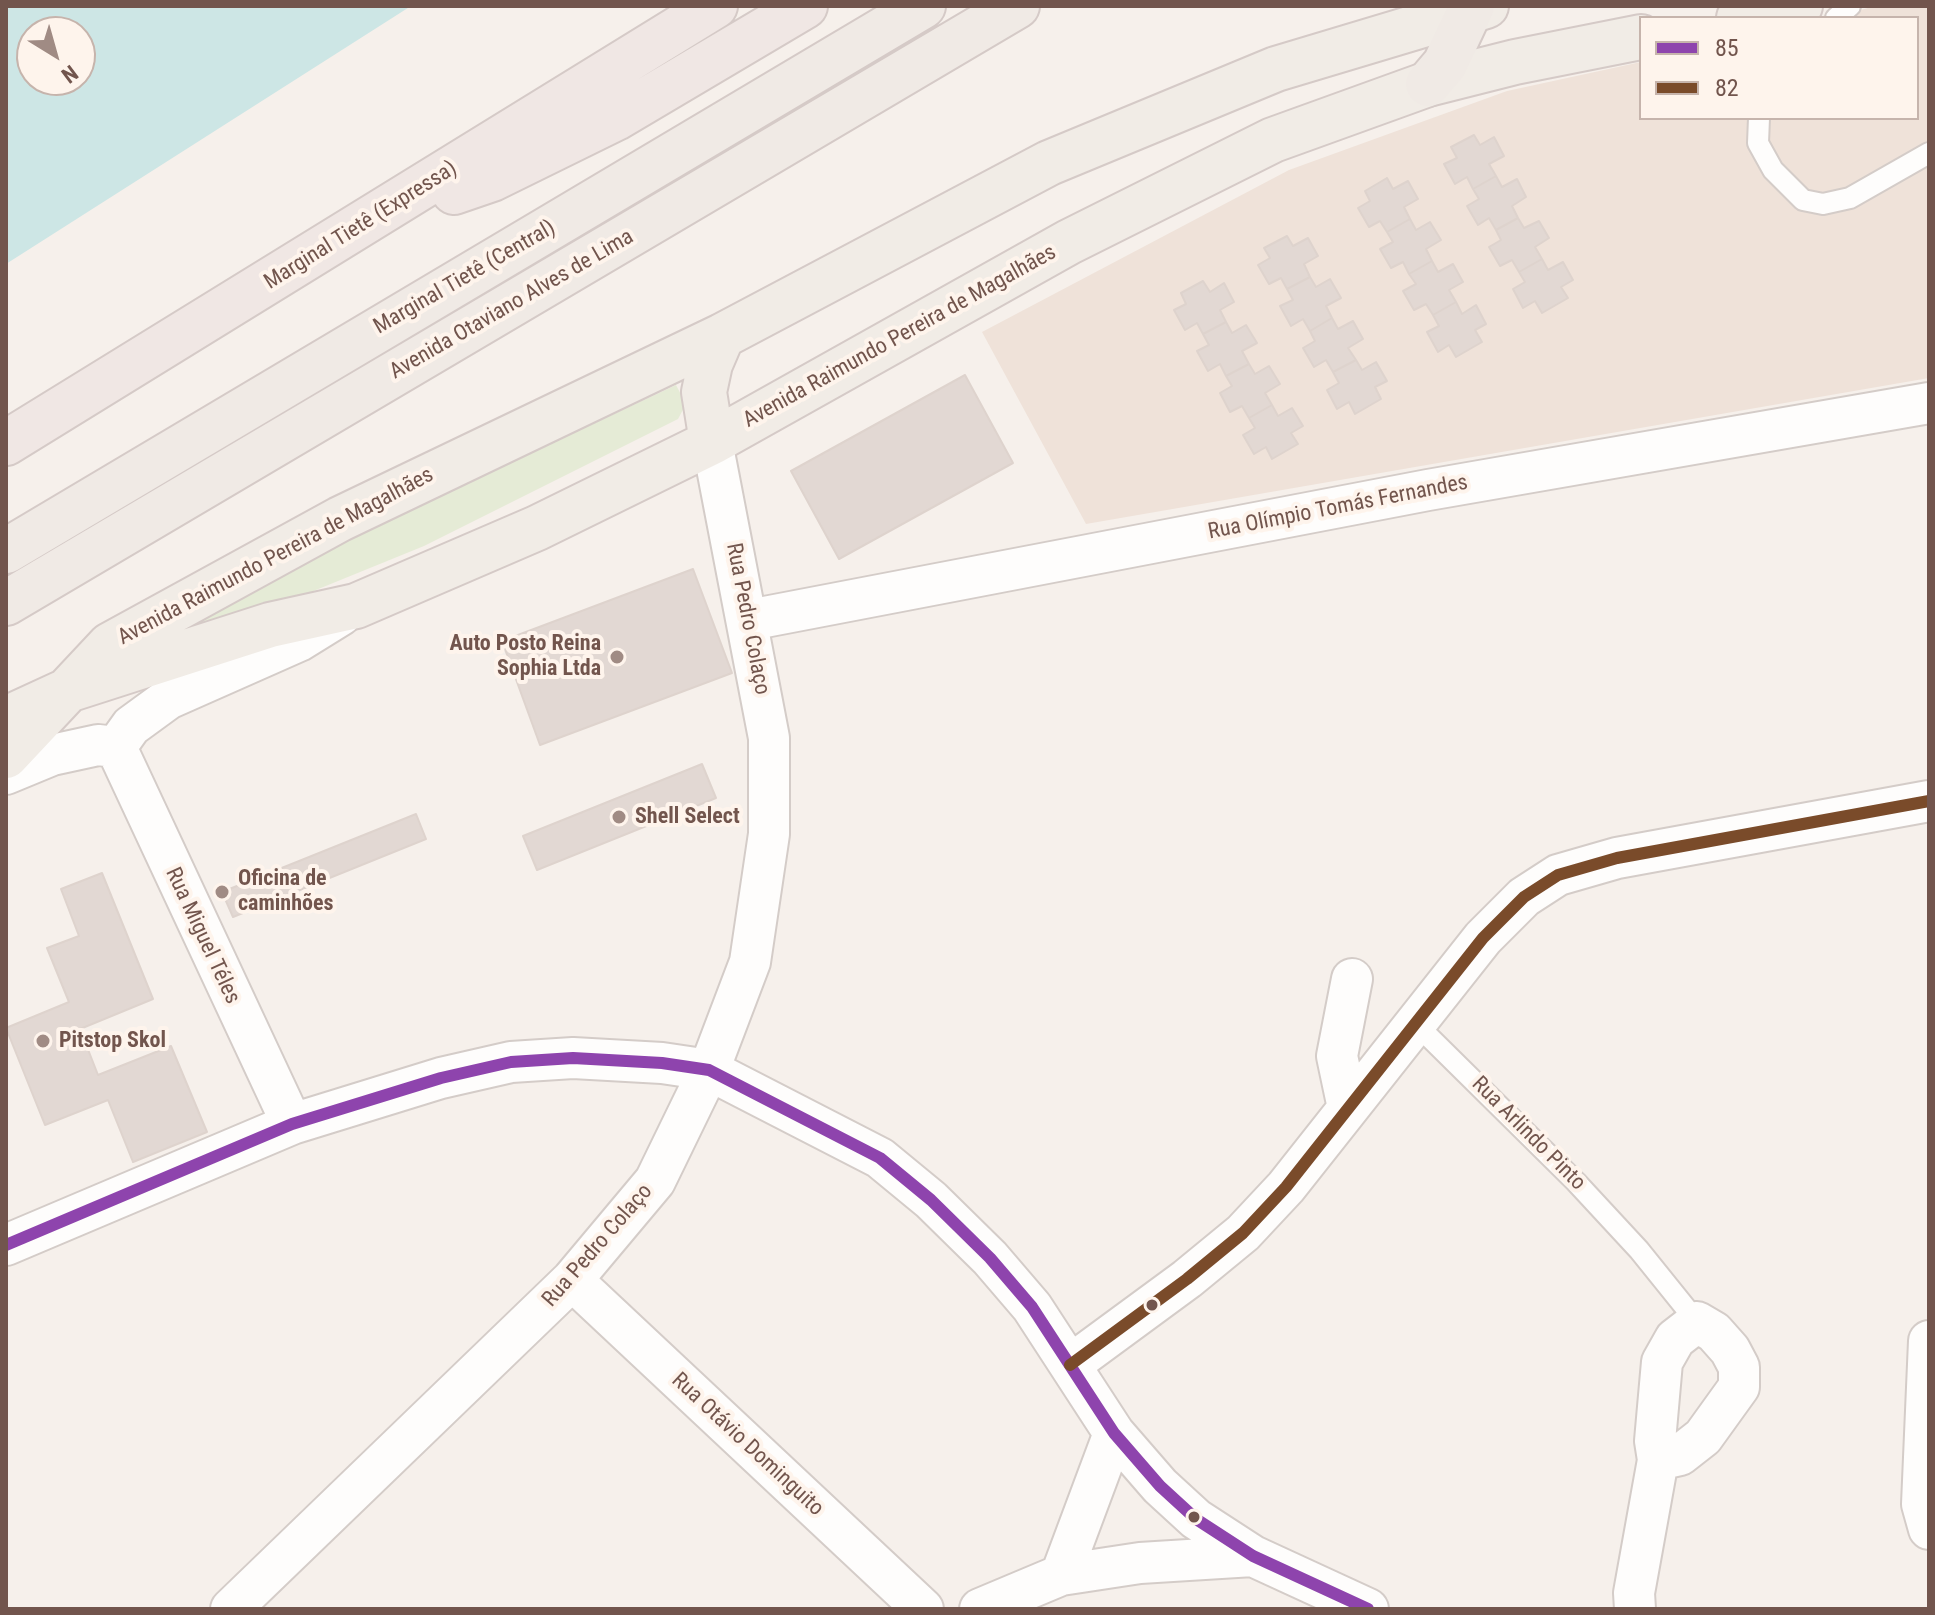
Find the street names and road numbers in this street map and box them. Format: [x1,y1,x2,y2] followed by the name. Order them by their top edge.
[260,156,462,296] street label: Marginal Tietê (Expressa)
[370,215,560,341] street label: Marginal Tietê (Central)
[385,224,639,386] street label: Avenida Otaviano Alves de Lima
[739,240,1061,434] street label: Avenida Raimundo Pereira de Magalhães
[114,462,438,652] street label: Avenida Raimundo Pereira de Magalhães
[1206,470,1470,546] street label: Rua Olímpio Tomás Fernandes
[719,541,775,697] street label: Rua Pedro Colaço
[159,864,245,1008] street label: Rua Miguel Téles
[1466,1072,1590,1196] street label: Rua Arlindo Pinto
[538,1179,658,1313] street label: Rua Pedro Colaço
[665,1368,829,1522] street label: Rua Otávio Dominguito

